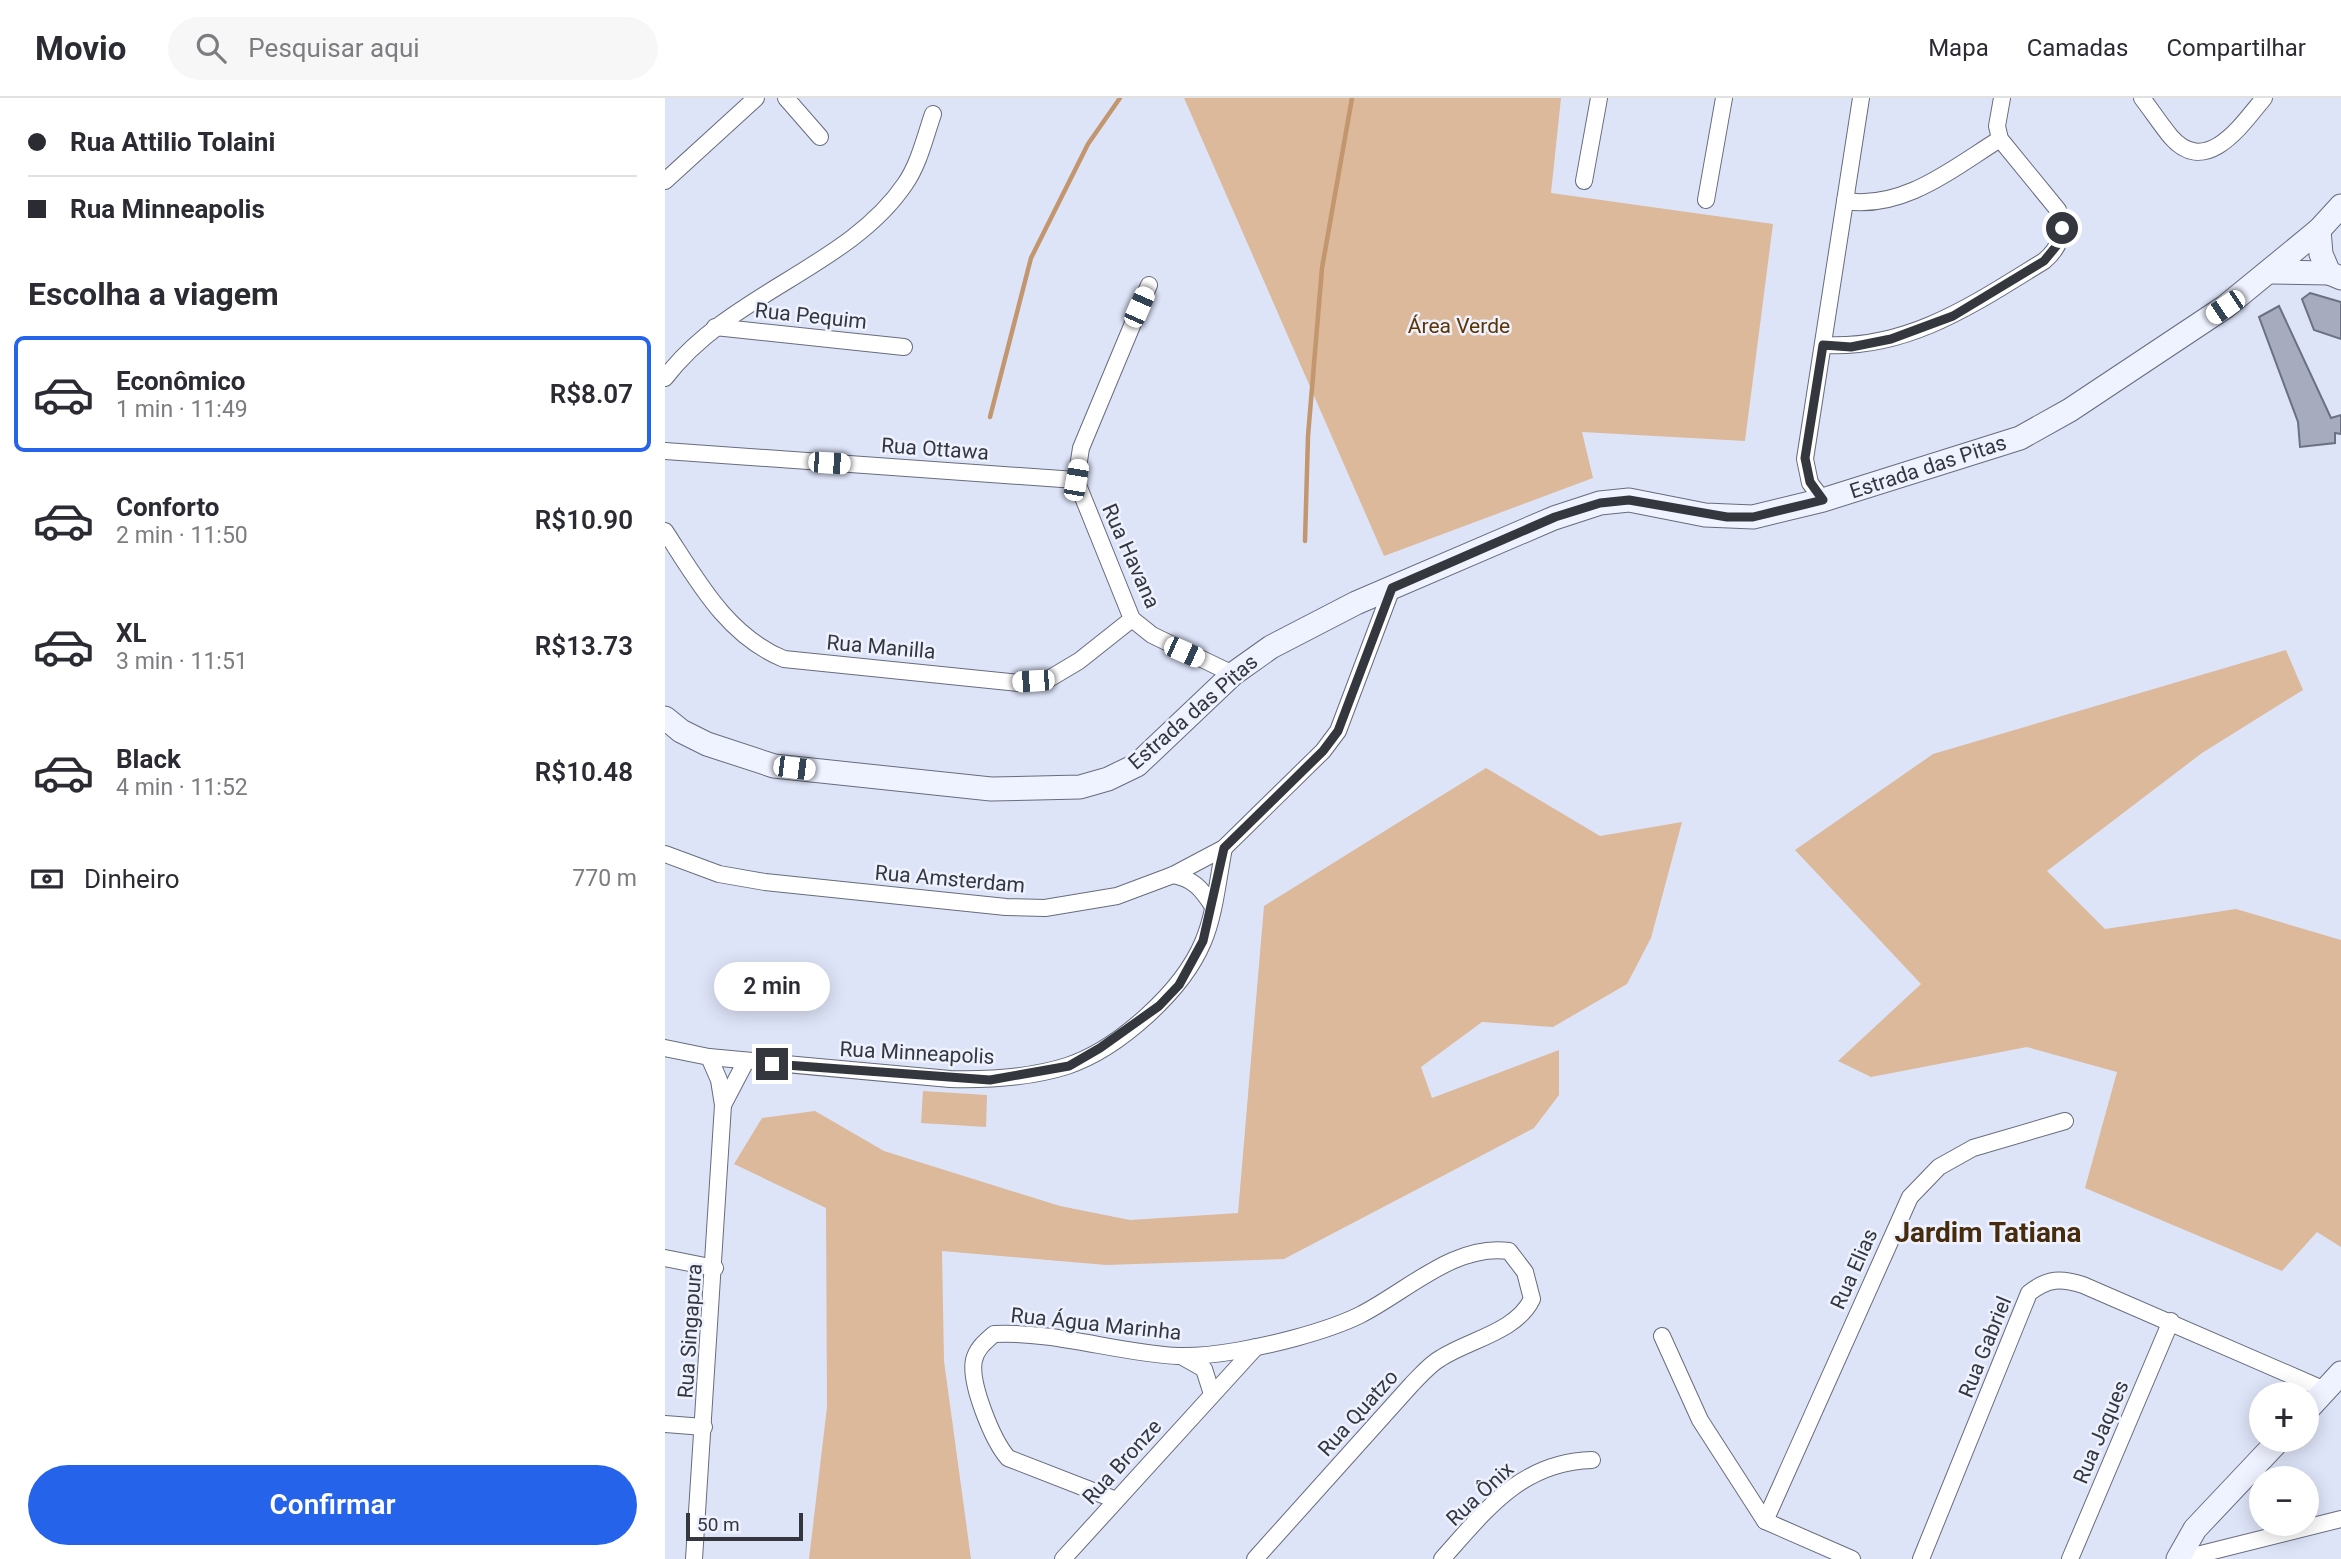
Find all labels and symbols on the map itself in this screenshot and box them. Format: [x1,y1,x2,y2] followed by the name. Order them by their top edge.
[2046,212,2078,244] route start
[1121,284,1158,330] car
[2202,287,2249,327] car
[754,298,868,334] street label: Rua Pequim
[1408,314,1510,338] park label: Área Verde
[1847,430,2009,504] street label: Estrada das Pitas
[880,433,990,465] street label: Rua Ottawa
[808,451,851,475] car
[1063,457,1090,503] car
[1097,500,1165,612] street label: Rua Havana
[826,630,936,664] street label: Rua Manilla
[1161,634,1208,670] car
[1124,649,1262,775] street label: Estrada das Pitas
[1012,669,1055,693] car
[772,755,817,781] car
[874,860,1026,898] street label: Rua Amsterdam
[714,962,830,1012] callout: 2 min
[839,1037,995,1069] street label: Rua Minneapolis
[756,1048,788,1080] route end
[1894,1216,2082,1249] district label: Jardim Tatiana
[1826,1225,1882,1313] street label: Rua Elias
[673,1263,707,1399] street label: Rua Singapura
[1954,1293,2016,1401] street label: Rua Gabriel
[1010,1303,1182,1345] street label: Rua Água Marinha
[1313,1365,1403,1461] street label: Rua Quatzo
[2069,1377,2133,1487] street label: Rua Jaques
[1078,1415,1166,1509] street label: Rua Bronze
[1442,1457,1518,1531] street label: Rua Ônix
[686,1510,803,1542] scale bar

